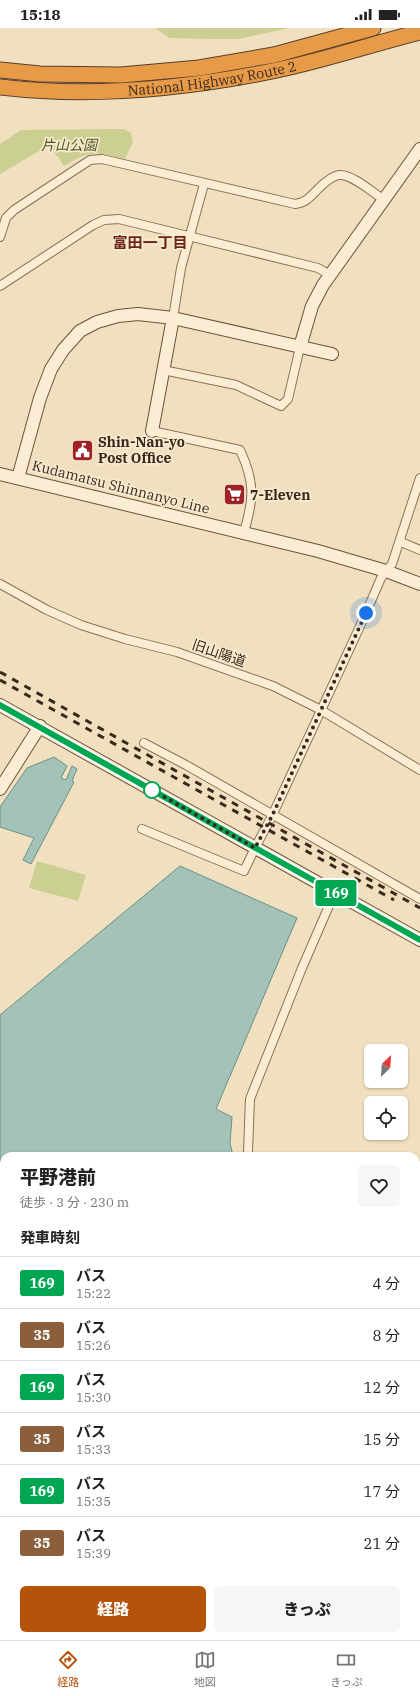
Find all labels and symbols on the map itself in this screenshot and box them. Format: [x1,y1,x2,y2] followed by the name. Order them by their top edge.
[127,57,298,99] street label: National Highway Route 2
[41,136,99,154] park label: 片山公園
[112,233,188,252] district label: 富田一丁目
[98,433,185,467] place label: Shin-Nan-yo Post Office
[69,437,95,463] public building icon: Shin-Nan-yo Post Office
[30,456,212,518] street label: Kudamatsu Shinnanyo Line
[221,482,247,508] supermarket icon: 7-Eleven
[250,486,310,504] place label: 7-Eleven
[356,603,376,623] your location
[190,635,248,671] street label: 旧山陽道
[143,781,161,799] unlabelled marker
[313,880,359,906] line badge: 169
[364,1044,408,1088] north arrow

